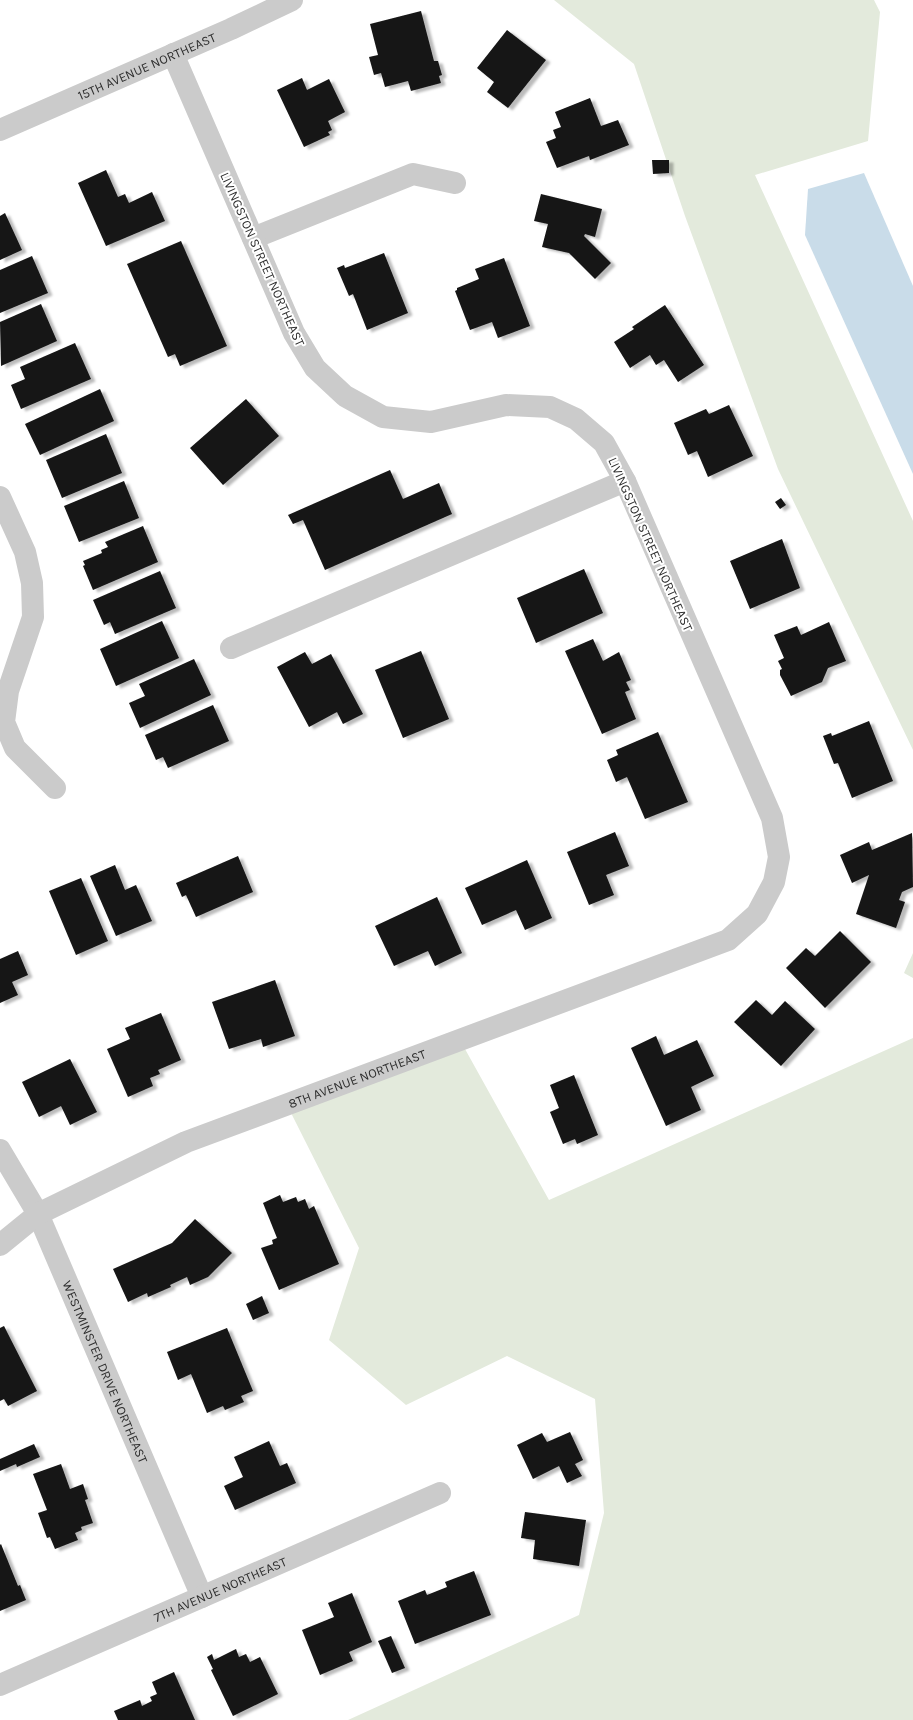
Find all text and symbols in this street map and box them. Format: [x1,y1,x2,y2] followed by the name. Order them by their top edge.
[75,29,219,103] street label: 15TH AVENUE NORTHEAST
[217,170,308,349] street label: LIVINGSTON STREET NORTHEAST
[605,455,696,634] street label: LIVINGSTON STREET NORTHEAST
[286,1046,428,1111] street label: 8TH AVENUE NORTHEAST
[59,1278,151,1466] street label: WESTMINSTER DRIVE NORTHEAST
[151,1554,289,1625] street label: 7TH AVENUE NORTHEAST

